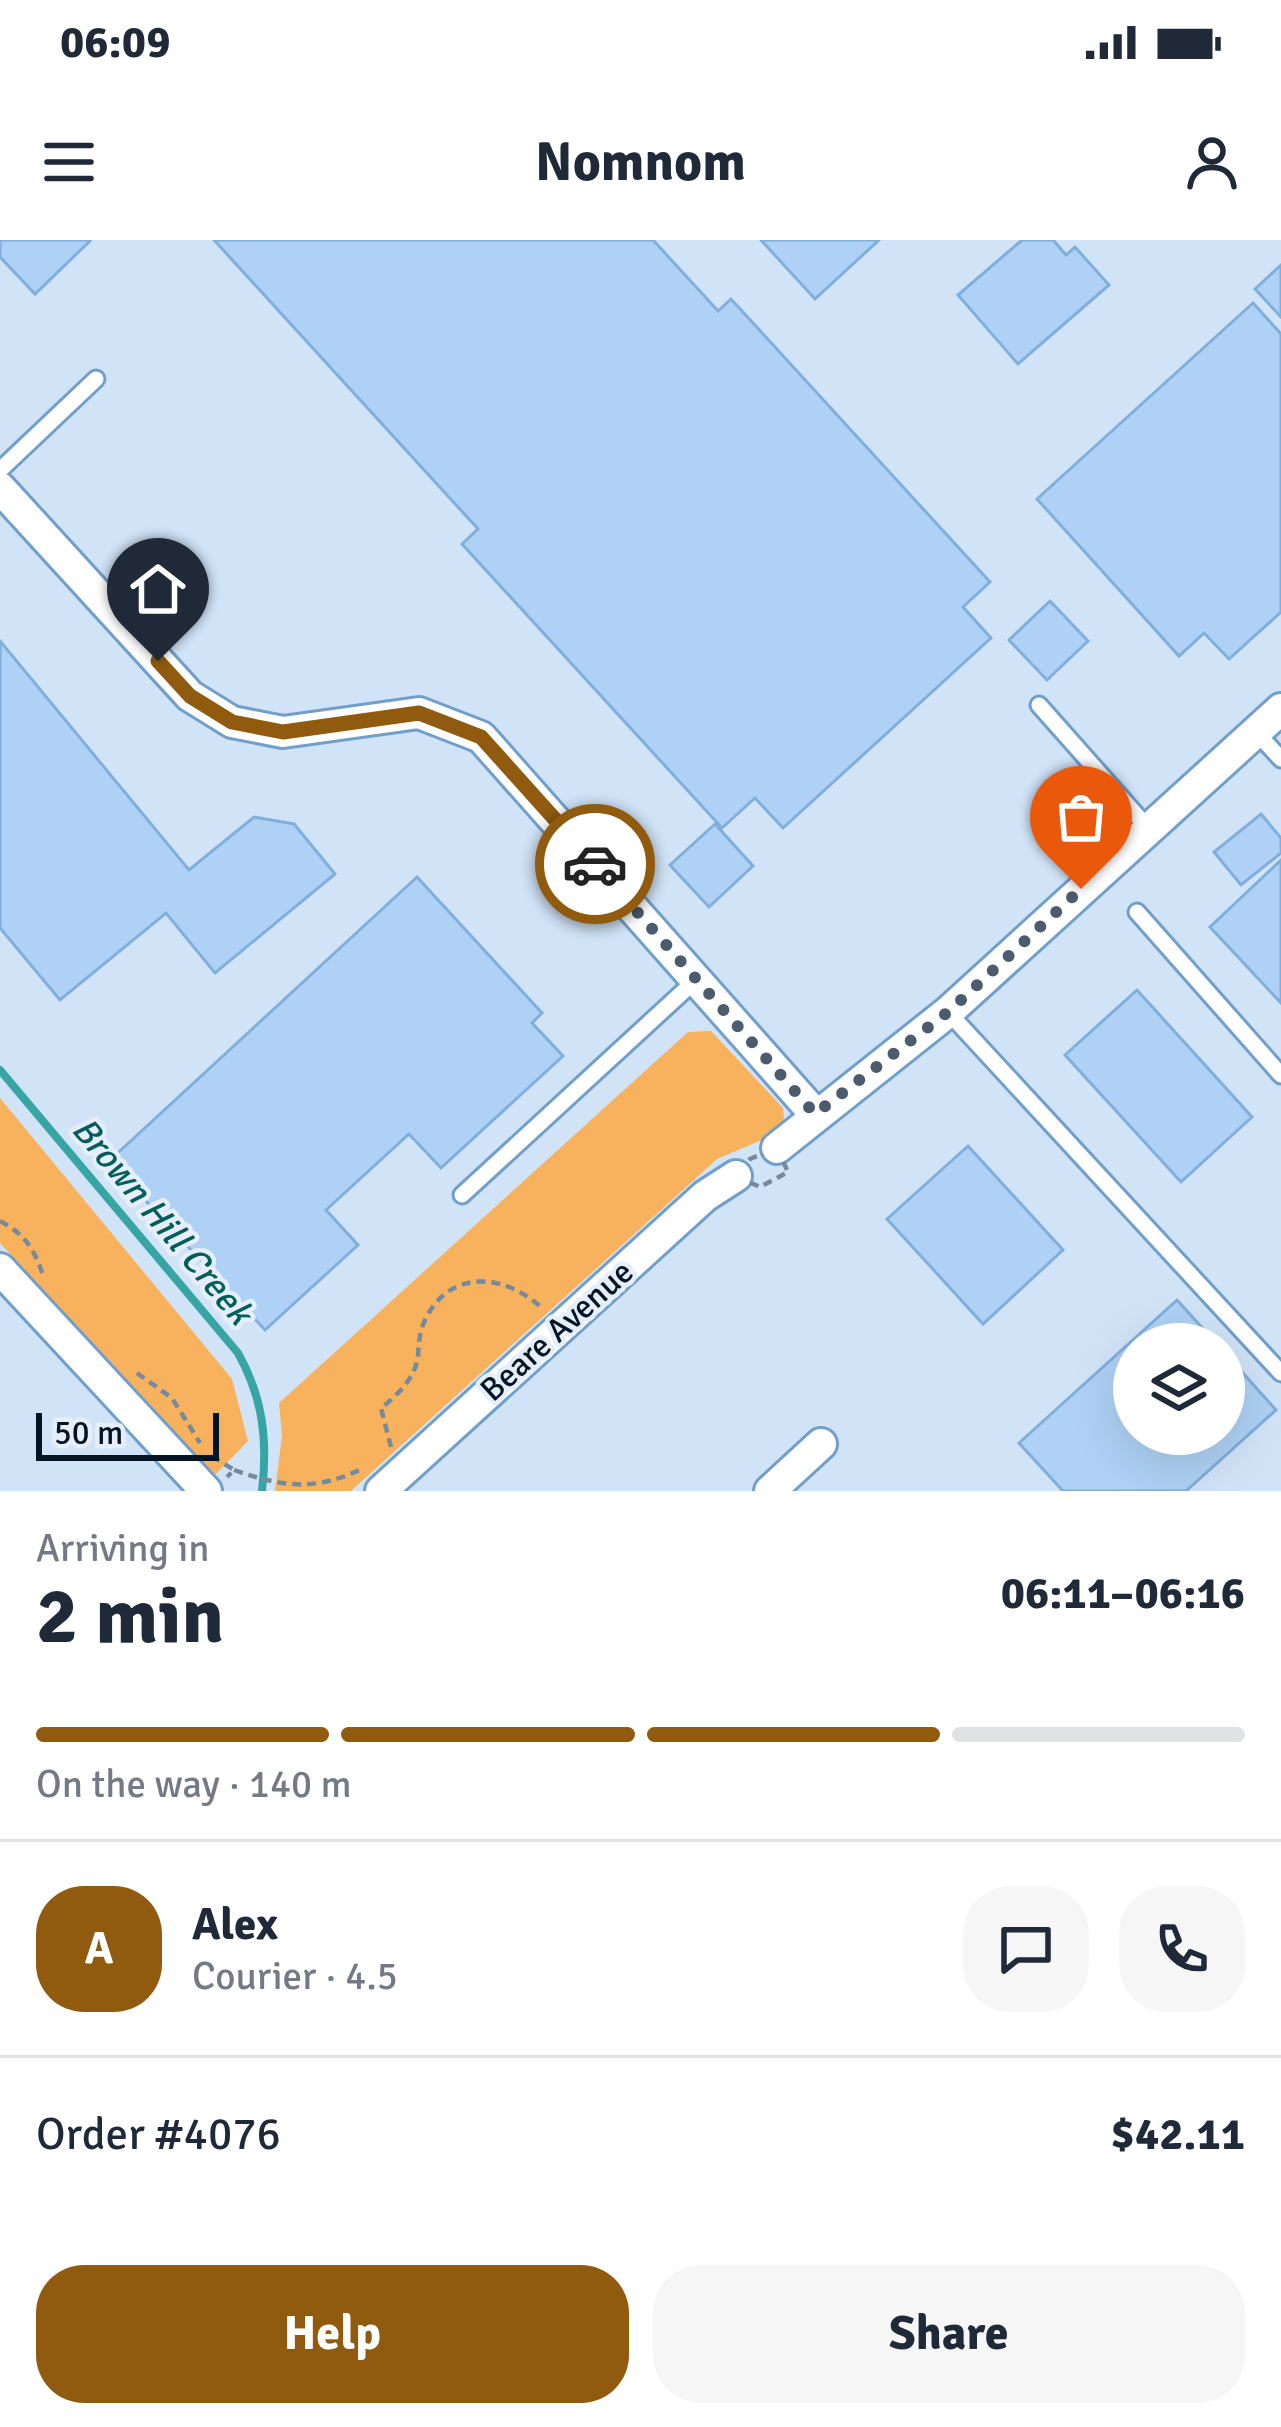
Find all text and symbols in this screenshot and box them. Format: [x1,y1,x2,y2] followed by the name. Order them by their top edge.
[60,15,170,70] text: 06:09
[36,129,102,195] icon: menu
[535,129,746,196] text: Nomnom
[1179,129,1245,195] icon: person
[107,538,209,661] pin
[125,556,191,622] icon: home
[1030,766,1132,889] pin
[1048,784,1114,850] icon: bag
[535,804,655,924] courier
[562,831,628,897] icon: car
[62,1108,264,1336] water label: Brown Hill Creek
[472,1252,642,1410] street label: Beare Avenue
[1113,1323,1245,1455] map controls
[1113,1323,1245,1455] button: layers
[36,1407,219,1460] scale bar
[54,1413,123,1454] text: 50 m
[36,1524,210,1572] text: Arriving in
[1001,1566,1245,1621] text: 06:11–06:16
[36,1569,224,1665] text: 2 min
[36,1760,352,1808] text: On the way · 140 m
[963,1886,1089,2012] button: chat
[1119,1886,1245,2012] button: phone
[192,1897,278,1952] text: Alex
[85,1921,113,1976] text: A
[192,1952,398,2000] text: Courier · 4.5
[36,2107,281,2162] text: Order #4076
[1111,2107,1245,2162] text: $42.11
[36,2265,629,2403] button: Help
[653,2265,1245,2403] button: Share

